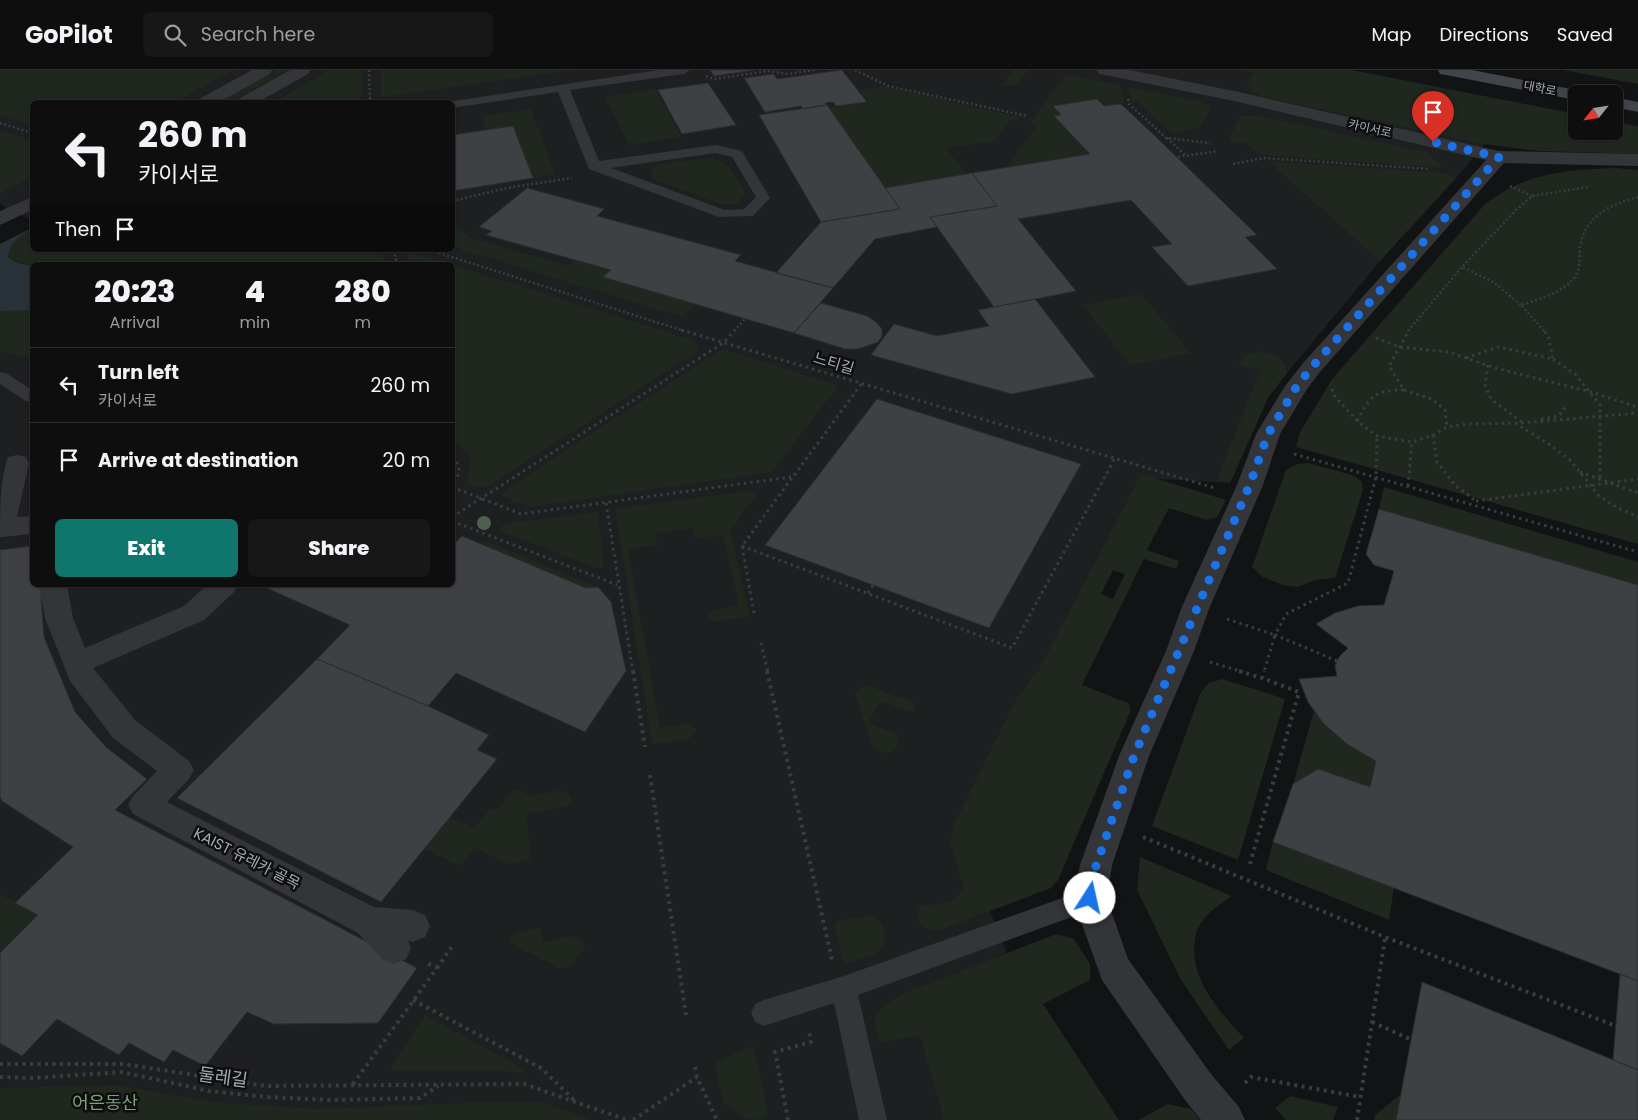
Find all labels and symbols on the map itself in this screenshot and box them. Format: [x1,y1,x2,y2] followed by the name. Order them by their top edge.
[1522,76,1558,100] street label: 대학로
[1568,85,1622,140] north arrow
[1412,91,1454,142] pin
[1347,115,1393,141] street label: 카이서로
[811,347,857,379] street label: 느티길
[190,822,304,894] street label: KAIST 유레카 골목
[1063,871,1115,923] position arrow
[197,1061,249,1093] street label: 둘레길
[72,1090,138,1115] park label: 어은동산

